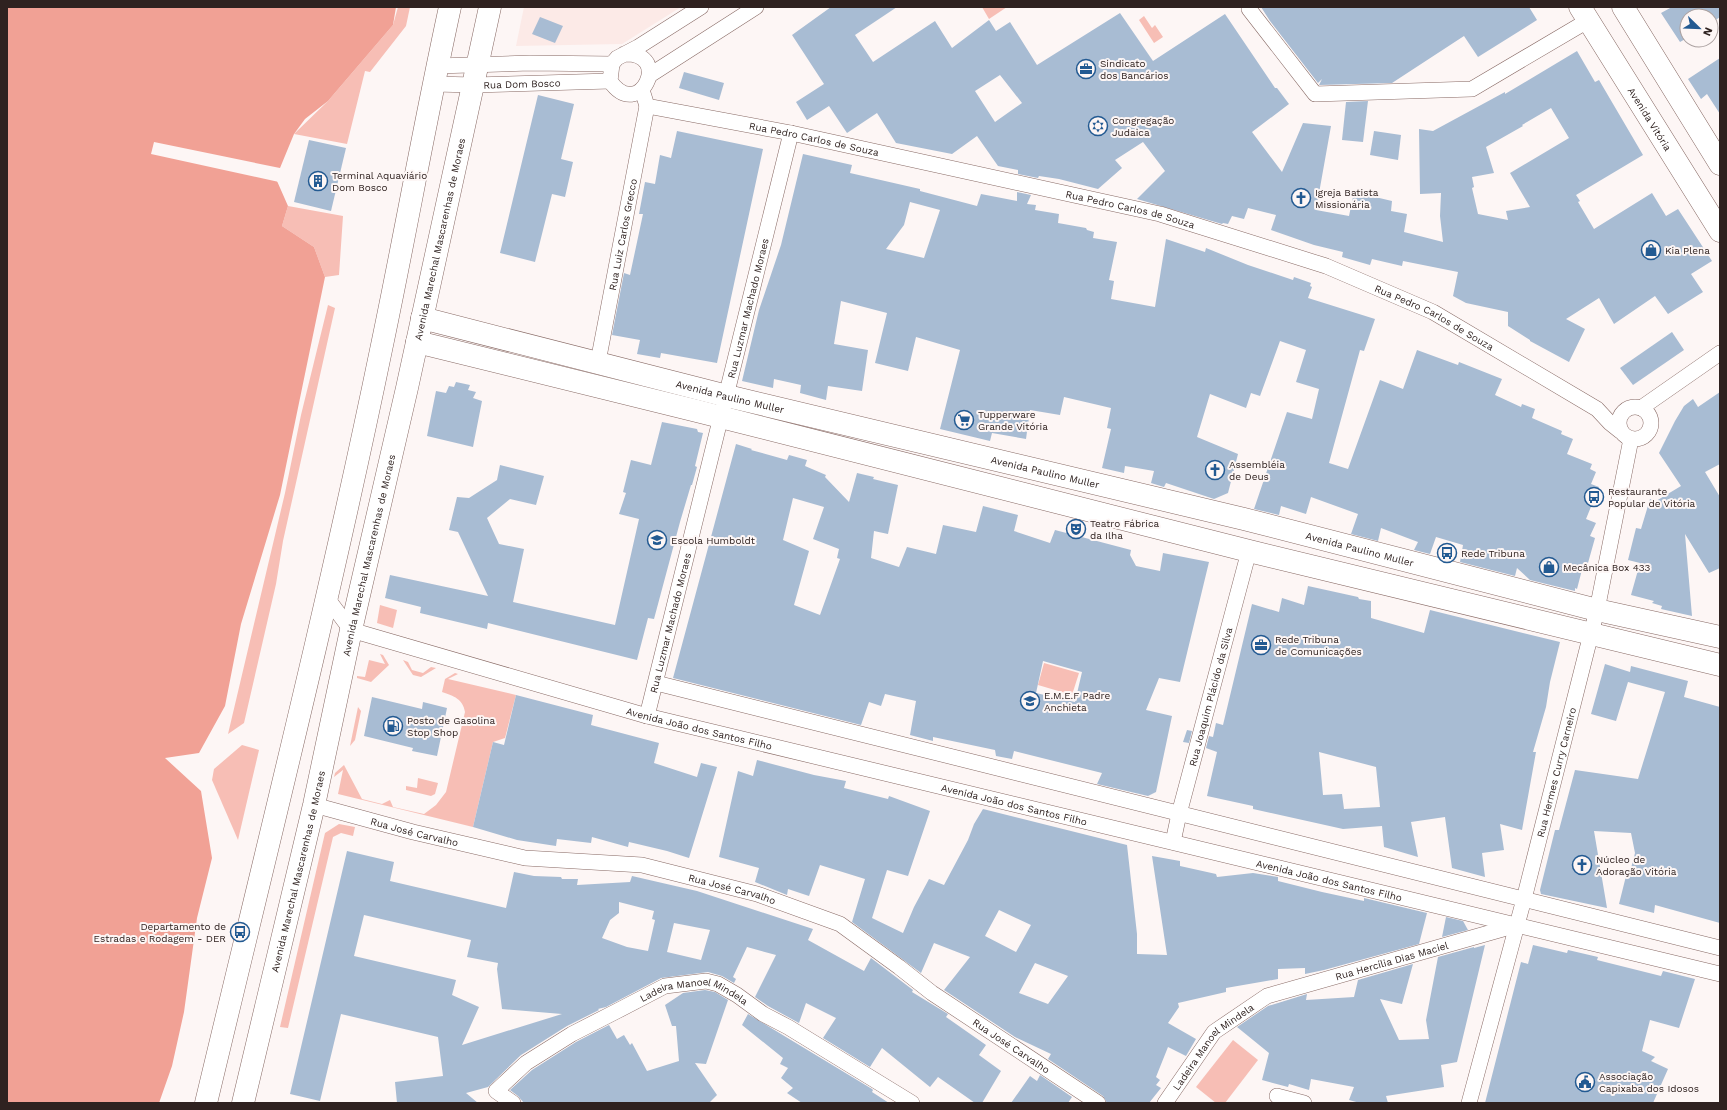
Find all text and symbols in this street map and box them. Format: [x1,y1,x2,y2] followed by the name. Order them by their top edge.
[1679,8,1719,48] north arrow
[1700,25,1715,38] text: N
[1075,58,1097,80] office icon: Sindicato dos Bancários
[1100,58,1169,81] place label: Sindicato dos Bancários
[483,77,561,91] street label: Rua Dom Bosco
[1626,85,1674,153] street label: Avenida Vitória
[1087,115,1109,137] synagogue icon: Congregação Judaica
[1112,115,1174,138] place label: Congregação Judaica
[748,120,880,158] street label: Rua Pedro Carlos de Souza
[413,137,467,341] street label: Avenida Marechal Mascarenhas de Moraes
[307,170,329,192] building icon: Terminal Aquaviário Dom Bosco
[332,170,427,193] place label: Terminal Aquaviário Dom Bosco
[607,178,639,291] street label: Rua Luiz Carlos Grecco
[1290,187,1312,209] church icon: Igreja Batista Missionária
[1315,187,1379,210] place label: Igreja Batista Missionária
[1065,188,1196,231] street label: Rua Pedro Carlos de Souza
[726,237,771,380] street label: Rua Luzmar Machado Moraes
[1640,239,1662,261] shop icon: Kia Plena
[1665,245,1710,256] place label: Kia Plena
[1373,283,1496,353] street label: Rua Pedro Carlos de Souza
[675,378,785,415] street label: Avenida Paulino Muller
[953,409,975,431] supermarket icon: Tupperware Grande Vitória
[978,409,1048,432] place label: Tupperware Grande Vitória
[341,453,397,657] street label: Avenida Marechal Mascarenhas de Moraes
[990,454,1101,490] street label: Avenida Paulino Muller
[1204,459,1226,481] church icon: Assembléia de Deus
[1229,459,1285,482] place label: Assembléia de Deus
[1583,486,1605,508] bus stop icon: Restaurante Popular de Vitória
[1608,486,1696,509] place label: Restaurante Popular de Vitória
[1065,518,1087,540] theatre icon: Teatro Fábrica da Ilha
[1090,518,1160,541] place label: Teatro Fábrica da Ilha
[646,529,668,551] school or university icon: Escola Humboldt
[1305,530,1415,569] street label: Avenida Paulino Muller
[671,535,756,546] place label: Escola Humboldt
[1436,542,1458,564] bus stop icon: Rede Tribuna
[1461,548,1525,559] place label: Rede Tribuna
[648,552,693,694] street label: Rua Luzmar Machado Moraes
[1538,556,1560,578] shop icon: Mecânica Box 433
[1563,562,1651,573] place label: Mecânica Box 433
[1187,626,1235,768] street label: Rua Joaquim Plácido da Silva
[1250,634,1272,656] office icon: Rede Tribuna de Comunicações
[1275,634,1362,657] place label: Rede Tribuna de Comunicações
[1019,690,1041,712] school or university icon: E.M.E.F Padre Anchieta
[1044,690,1111,713] place label: E.M.E.F Padre Anchieta
[625,705,773,752] street label: Avenida João dos Santos Filho
[1535,706,1578,838] street label: Rua Hermes Curry Carneiro
[382,715,404,737] fuel station icon: Posto de Gasolina Stop Shop
[407,715,495,738] place label: Posto de Gasolina Stop Shop
[269,770,327,973] street label: Avenida Marechal Mascarenhas de Moraes
[940,782,1088,828] street label: Avenida João dos Santos Filho
[369,816,459,848] street label: Rua José Carvalho
[1571,854,1593,876] church icon: Núcleo de Adoração Vitória
[1596,854,1677,877] place label: Núcleo de Adoração Vitória
[1255,858,1403,903] street label: Avenida João dos Santos Filho
[687,872,777,906] street label: Rua José Carvalho
[94,921,226,944] place label: Departamento de Estradas e Rodagem - DER
[229,921,251,943] bus stop icon: Departamento de Estradas e Rodagem - DER
[1334,940,1450,982] street label: Rua Hercília Dias Maciel
[638,976,750,1007] text: Ladeira Manoel Mindela
[636,995,752,1011] street label: Ladeira Manoel Mindela
[1171,1002,1256,1092] street label: Ladeira Manoel Mindela
[971,1017,1052,1076] street label: Rua José Carvalho
[1574,1071,1596,1093] public building icon: Associação Capixaba dos Idosos
[1599,1071,1699,1094] place label: Associação Capixaba dos Idosos

